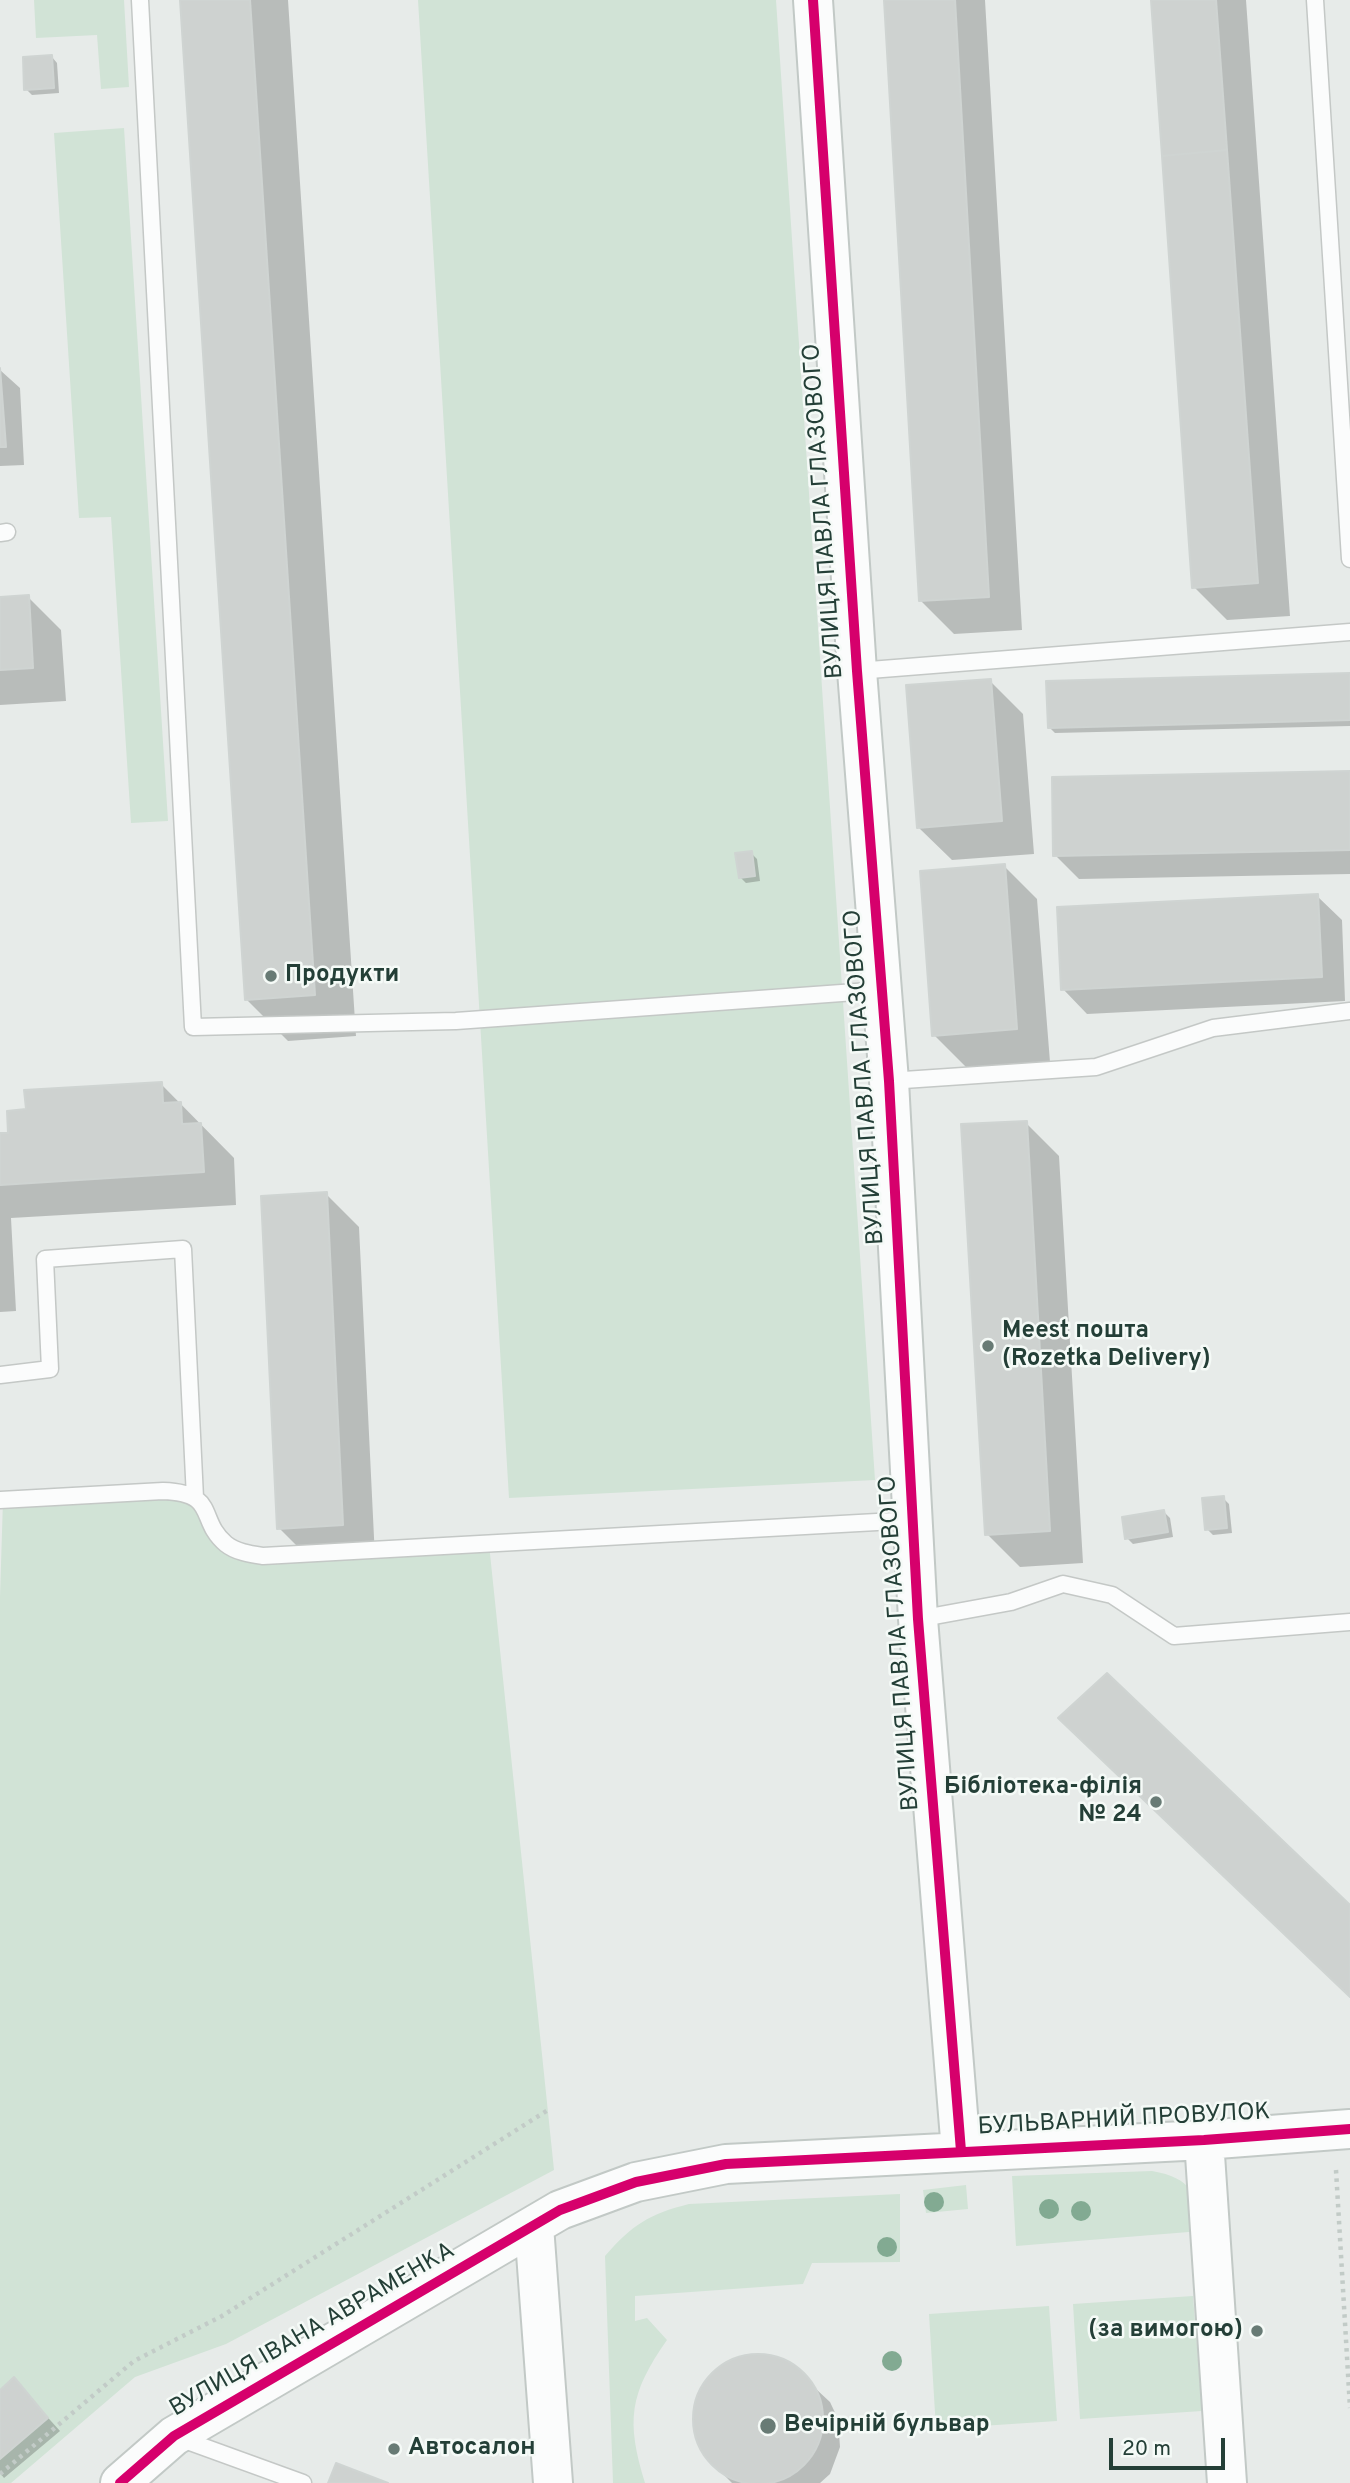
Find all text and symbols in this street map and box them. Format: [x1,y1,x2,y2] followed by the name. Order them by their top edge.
[799,342,851,680] street label: ВУЛИЦЯ ПАВЛА ГЛАЗОВОГО
[840,908,892,1246] street label: ВУЛИЦЯ ПАВЛА ГЛАЗОВОГО
[285,962,399,990] place label: Продукти
[263,968,279,984] marker: Продукти
[1002,1318,1211,1374] place label: Meest пошта (Rozetka Delivery)
[980,1338,996,1354] marker: Meest пошта (Rozetka Delivery)
[875,1474,927,1812] street label: ВУЛИЦЯ ПАВЛА ГЛАЗОВОГО
[944,1774,1142,1830] place label: Бібліотека-філія № 24
[1148,1794,1164,1810] marker: Бібліотека-філія № 24
[977,2099,1271,2143] street label: БУЛЬВАРНИЙ ПРОВУЛОК
[165,2237,461,2425] street label: ВУЛИЦЯ ІВАНА АВРАМЕНКА
[1088,2317,1243,2345] place label: (за вимогою)
[1249,2323,1265,2339] marker: (за вимогою)
[784,2412,990,2440] place label: Вечірній бульвар
[758,2416,778,2436] marker: Вечірній бульвар
[1112,2424,1228,2468] scale bar
[408,2435,536,2463] place label: Автосалон
[1122,2436,1171,2463] text: 20 m
[386,2441,402,2457] marker: Автосалон

